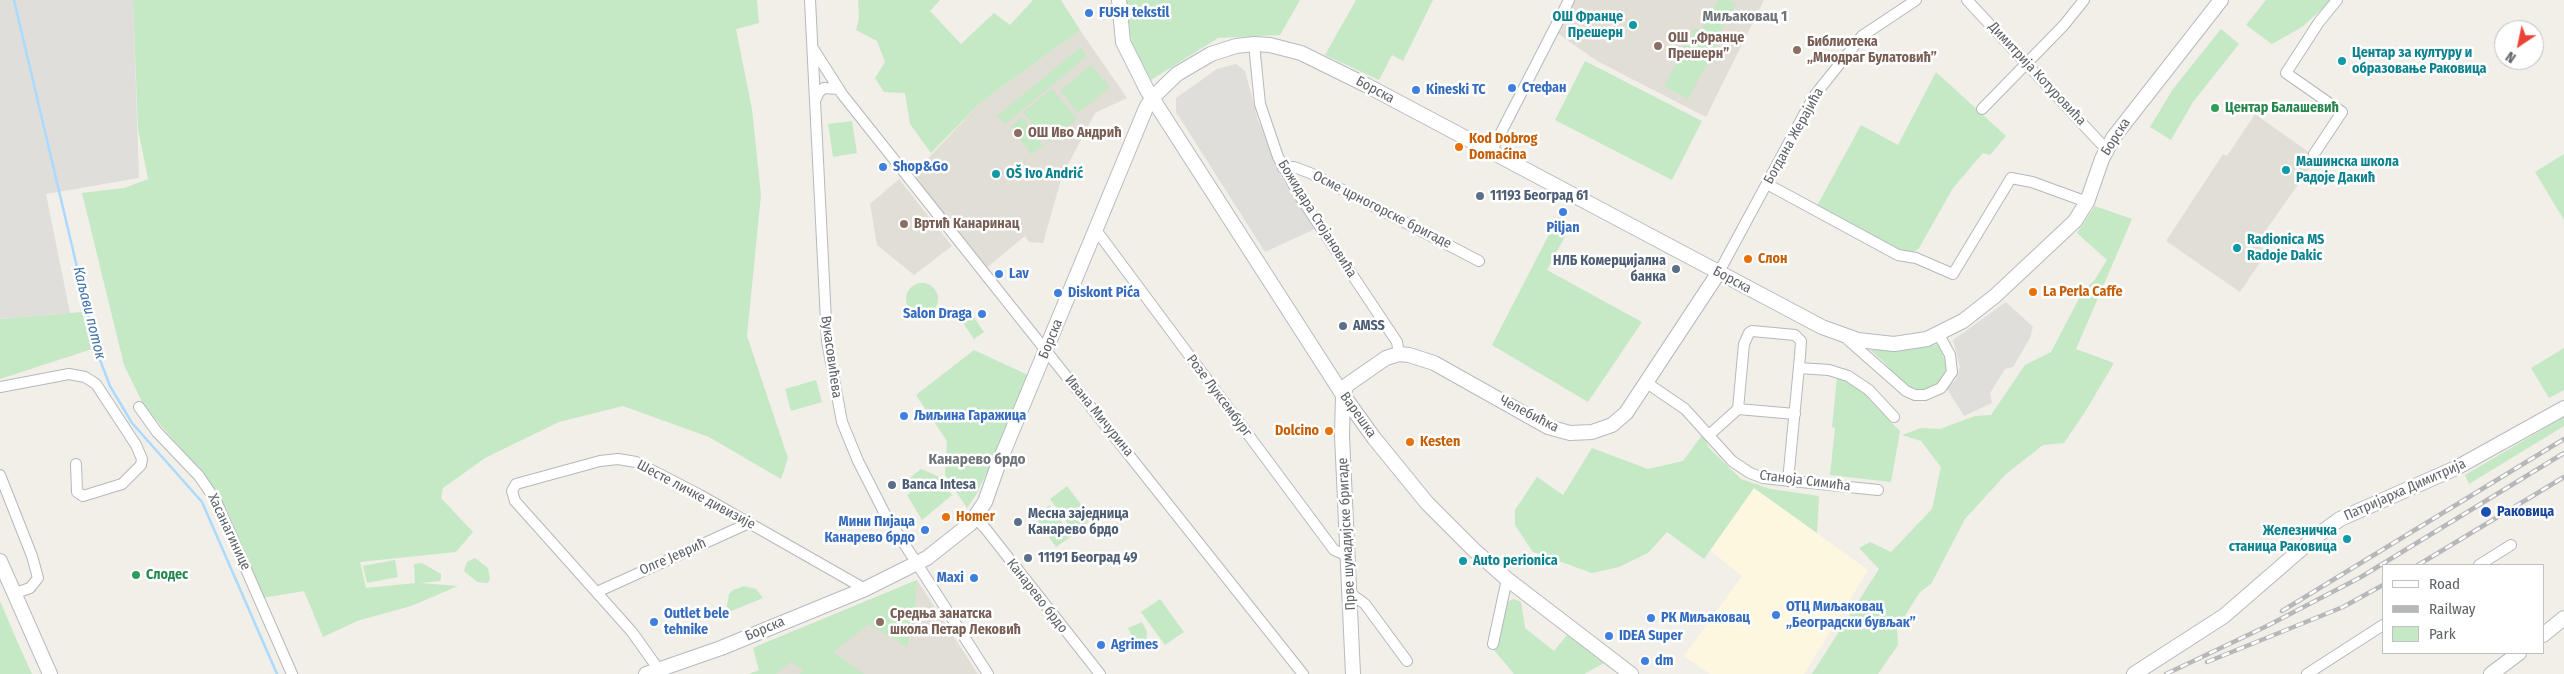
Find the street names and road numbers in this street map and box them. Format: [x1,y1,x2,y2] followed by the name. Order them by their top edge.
[1985,19,2089,129] street label: Димитрија Котуровића
[1353,73,1397,107] street label: Борска
[1761,85,1827,187] street label: Богдана Жерајића
[2098,115,2134,159] street label: Борска
[1274,157,1360,281] street label: Божидара Стојановића
[1310,168,1454,252] street label: Осме црногорске бригаде
[1710,263,1754,297] street label: Борска
[817,315,845,399] street label: Вукасовићева
[1035,317,1067,361] street label: Борска
[1183,352,1255,440] street label: Розе Луксембург
[1061,372,1137,460] street label: Ивана Мичурина
[1336,389,1380,441] street label: Варешка
[1497,392,1561,436] street label: Челебићка
[2341,456,2469,524] street label: Патријарха Димитрија
[634,457,758,533] street label: Шесте личке дивизије
[1335,457,1359,611] street label: Прве шумадијске бригаде
[1758,467,1852,495] street label: Станоја Симића
[204,491,254,573] street label: Хасанагинице
[637,535,709,579] street label: Олге Јеврић
[1003,556,1071,636] street label: Канарево брдо
[743,613,787,645] street label: Борска

